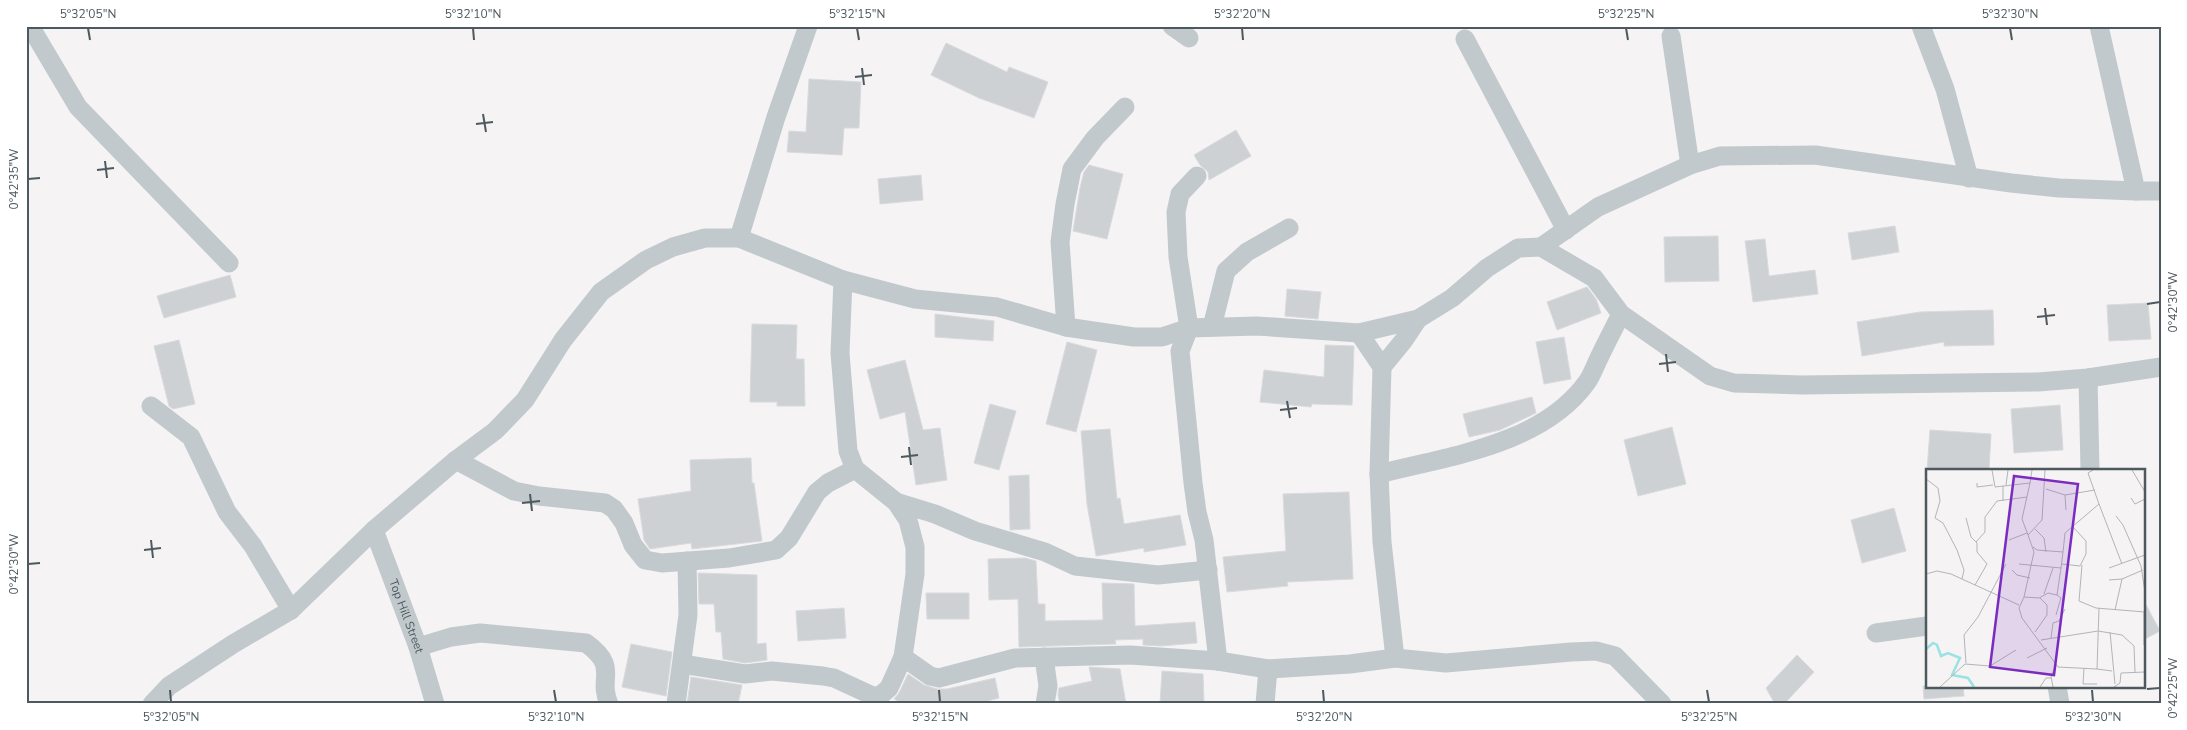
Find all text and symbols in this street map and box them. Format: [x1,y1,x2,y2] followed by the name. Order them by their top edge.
[60,6,116,22] text: 5°32'05"N
[445,6,501,22] text: 5°32'10"N
[829,6,885,22] text: 5°32'15"N
[1214,6,1270,22] text: 5°32'20"N
[1598,6,1654,22] text: 5°32'25"N
[1982,6,2038,22] text: 5°32'30"N
[6,148,22,210] text: 0°42'35"W
[2165,271,2181,333] text: 0°42'30"W
[1926,469,2144,688] inset map
[6,533,22,595] text: 0°42'30"W
[385,577,428,656] street label: Top Hill Street
[2165,657,2181,719] text: 0°42'25"W
[143,709,199,725] text: 5°32'05"N
[528,709,584,725] text: 5°32'10"N
[912,709,968,725] text: 5°32'15"N
[1296,709,1352,725] text: 5°32'20"N
[1681,709,1737,725] text: 5°32'25"N
[2065,709,2121,725] text: 5°32'30"N

